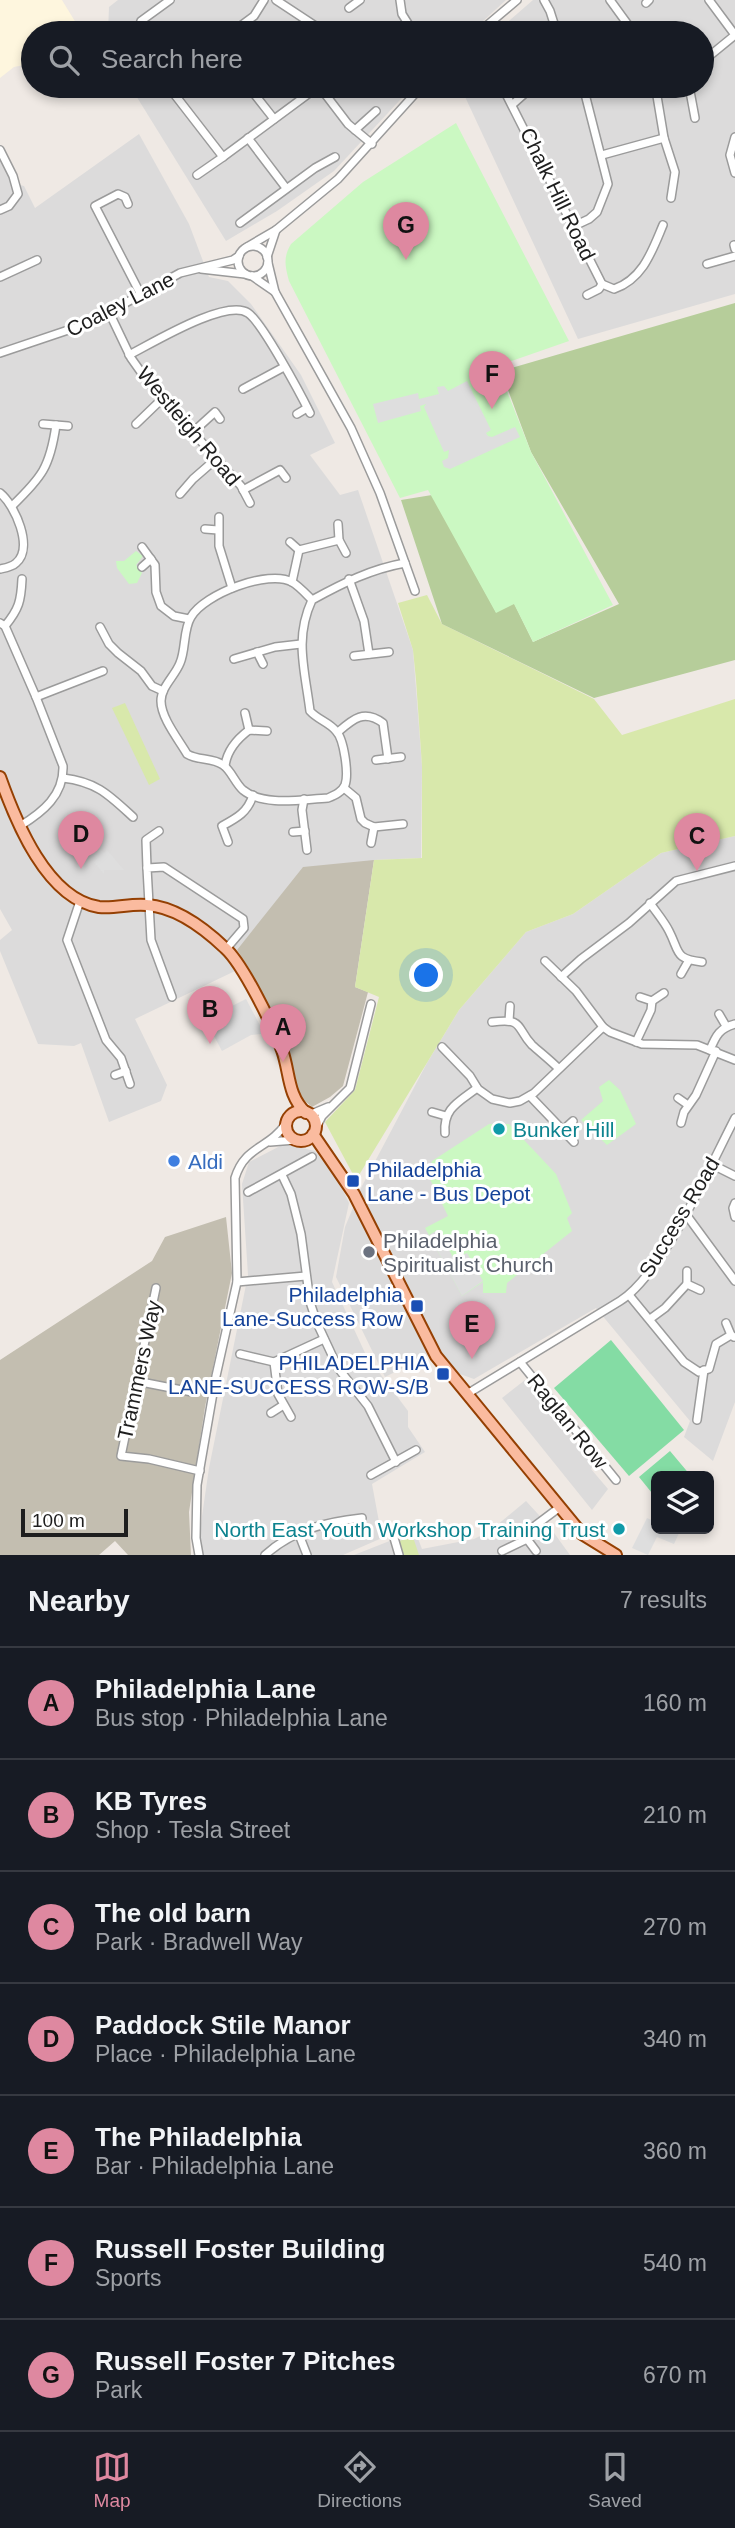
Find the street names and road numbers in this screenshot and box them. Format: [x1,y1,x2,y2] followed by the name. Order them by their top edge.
[516,124,600,264] street label: Chalk Hill Road
[62,267,178,341] street label: Coaley Lane
[133,362,245,490] street label: Westleigh Road
[634,1153,724,1281] street label: Success Road
[113,1298,165,1442] street label: Trammers Way
[523,1369,613,1473] street label: Raglan Row

